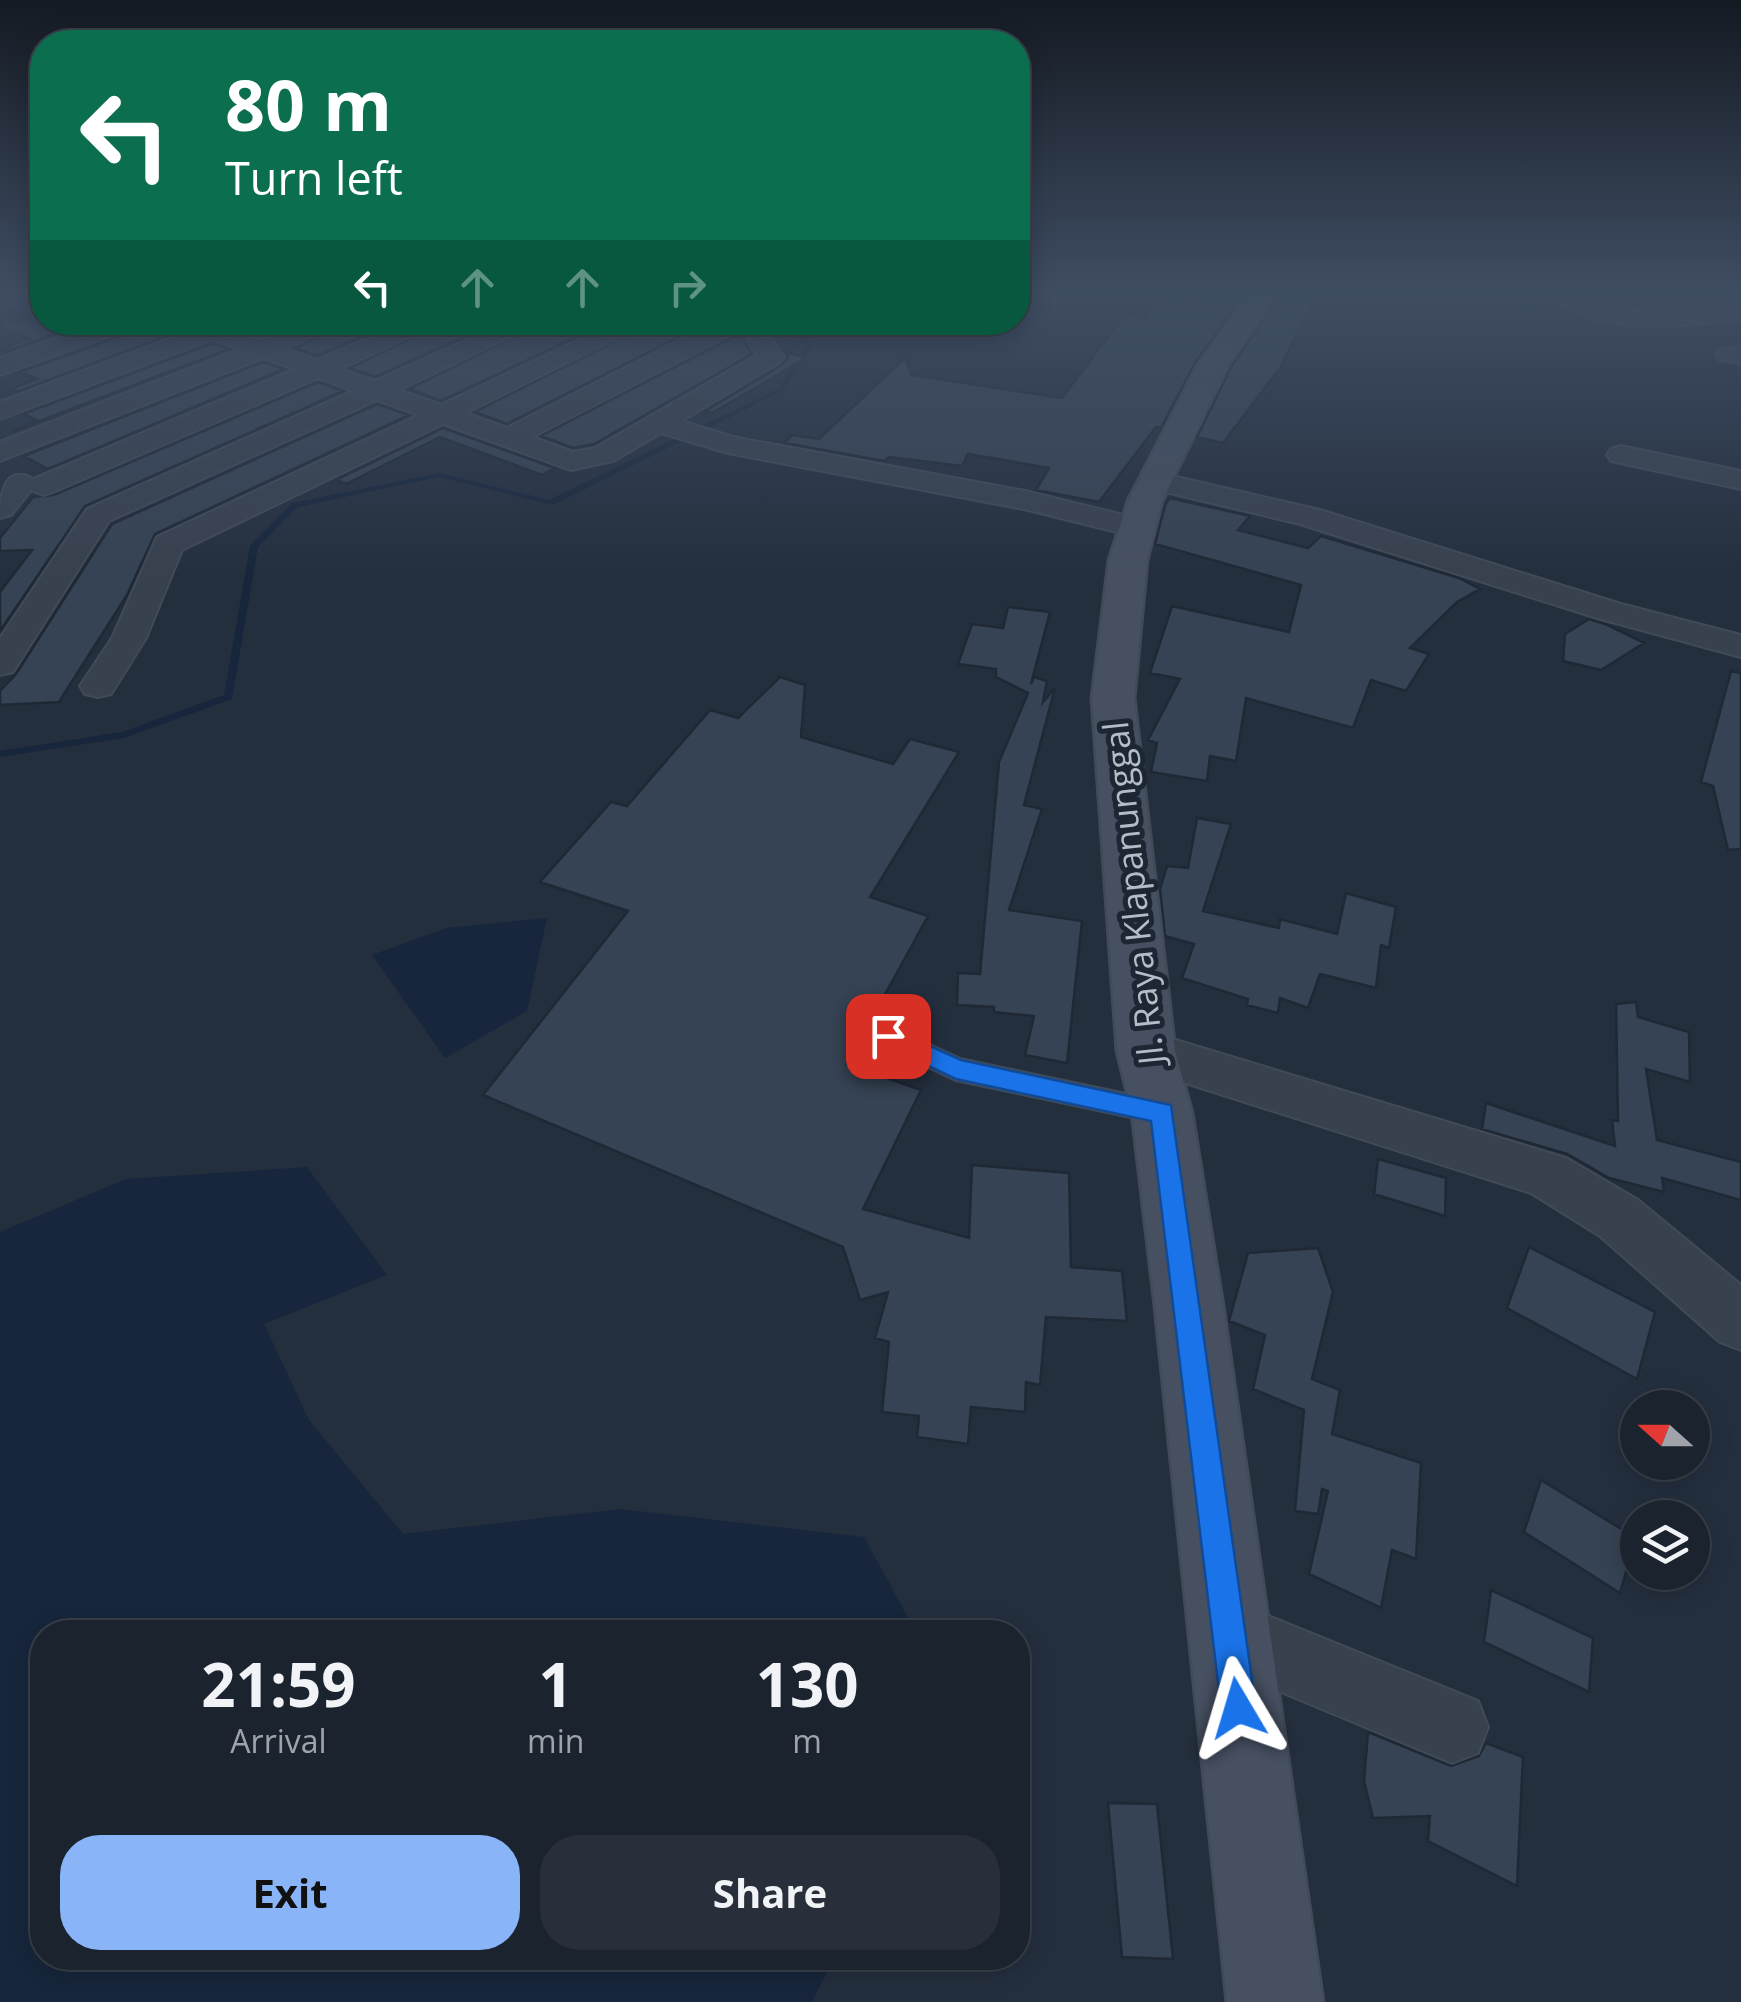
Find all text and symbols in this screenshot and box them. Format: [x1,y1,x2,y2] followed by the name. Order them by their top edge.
[225,56,392,152] text: 80 m
[60,70,190,200] icon: left
[225,147,403,208] text: Turn left
[345,260,400,315] icon: left
[450,260,505,315] icon: ahead
[555,260,610,315] icon: ahead
[660,260,715,315] icon: right
[1091,719,1174,1070] street label: Jl. Raya Klapanunggal
[846,994,931,1079] pin
[861,1009,916,1064] icon: arrive
[1620,1390,1710,1480] north arrow
[1620,1390,1710,1590] map controls
[1620,1500,1710,1590] button: layers
[201,1643,356,1725] text: 21:59
[539,1643,573,1725] text: 1
[756,1643,859,1725] text: 130
[1186,1656,1290,1760] position arrow
[230,1719,327,1762] text: Arrival
[527,1719,584,1762] text: min
[792,1719,822,1762] text: m
[60,1835,520,1950] button: Exit
[540,1835,1000,1950] button: Share

